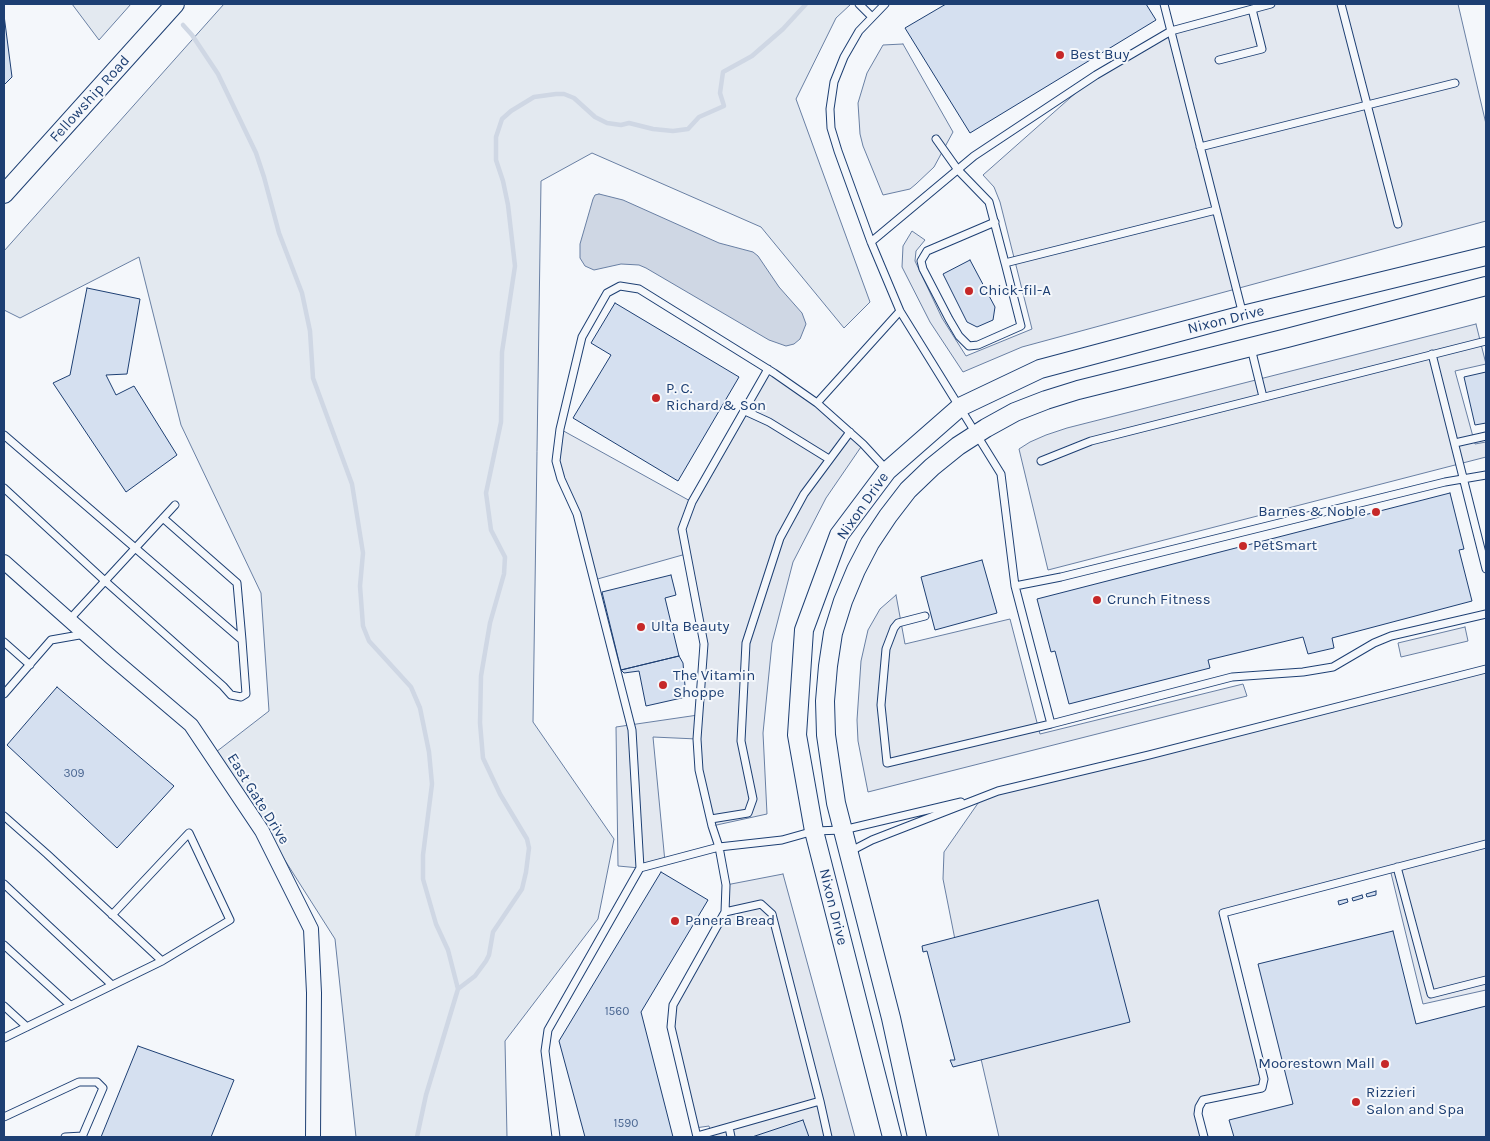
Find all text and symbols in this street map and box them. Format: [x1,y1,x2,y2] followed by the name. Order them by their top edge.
[1070,46,1129,64] place label: Best Buy
[1054,49,1066,61] marker: Best Buy
[46,52,134,146] street label: Fellowship Road
[979,282,1051,300] place label: Chick-fil-A
[963,285,975,297] marker: Chick-fil-A
[1186,302,1266,338] street label: Nixon Drive
[666,380,766,415] place label: P. C. Richard & Son
[650,392,662,404] marker: P. C. Richard & Son
[833,469,893,543] street label: Nixon Drive
[1258,503,1366,521] place label: Barnes & Noble
[1370,506,1382,518] marker: Barnes & Noble
[1253,537,1317,555] place label: PetSmart
[1237,540,1249,552] marker: PetSmart
[1107,591,1211,609] place label: Crunch Fitness
[1091,594,1103,606] marker: Crunch Fitness
[651,618,729,636] place label: Ulta Beauty
[635,621,647,633] marker: Ulta Beauty
[673,667,755,702] place label: The Vitamin Shoppe
[657,679,669,691] marker: The Vitamin Shoppe
[223,750,293,848] street label: East Gate Drive
[63,767,85,781] house number: 309
[815,867,851,947] street label: Nixon Drive
[685,912,775,930] place label: Panera Bread
[669,915,681,927] marker: Panera Bread
[605,1005,629,1019] house number: 1560
[1258,1055,1375,1073] place label: Moorestown Mall
[1379,1058,1391,1070] marker: Moorestown Mall
[1366,1084,1464,1119] place label: Rizzieri Salon and Spa
[1350,1096,1362,1108] marker: Rizzieri Salon and Spa
[614,1117,638,1131] house number: 1590

